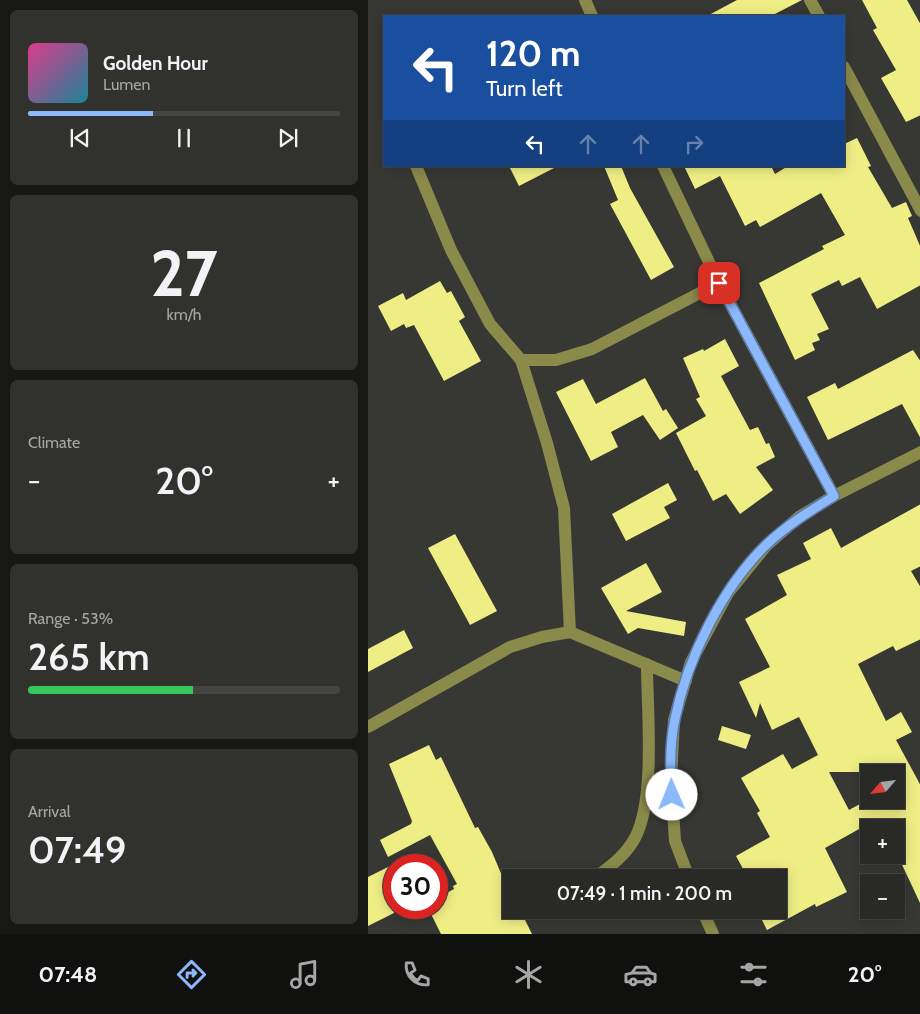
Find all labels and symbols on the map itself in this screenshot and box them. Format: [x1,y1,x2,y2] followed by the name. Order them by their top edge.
[698,262,740,304] pin
[860,764,906,809] north arrow
[645,768,697,820] position arrow
[383,854,448,919] speed limit sign: 30

